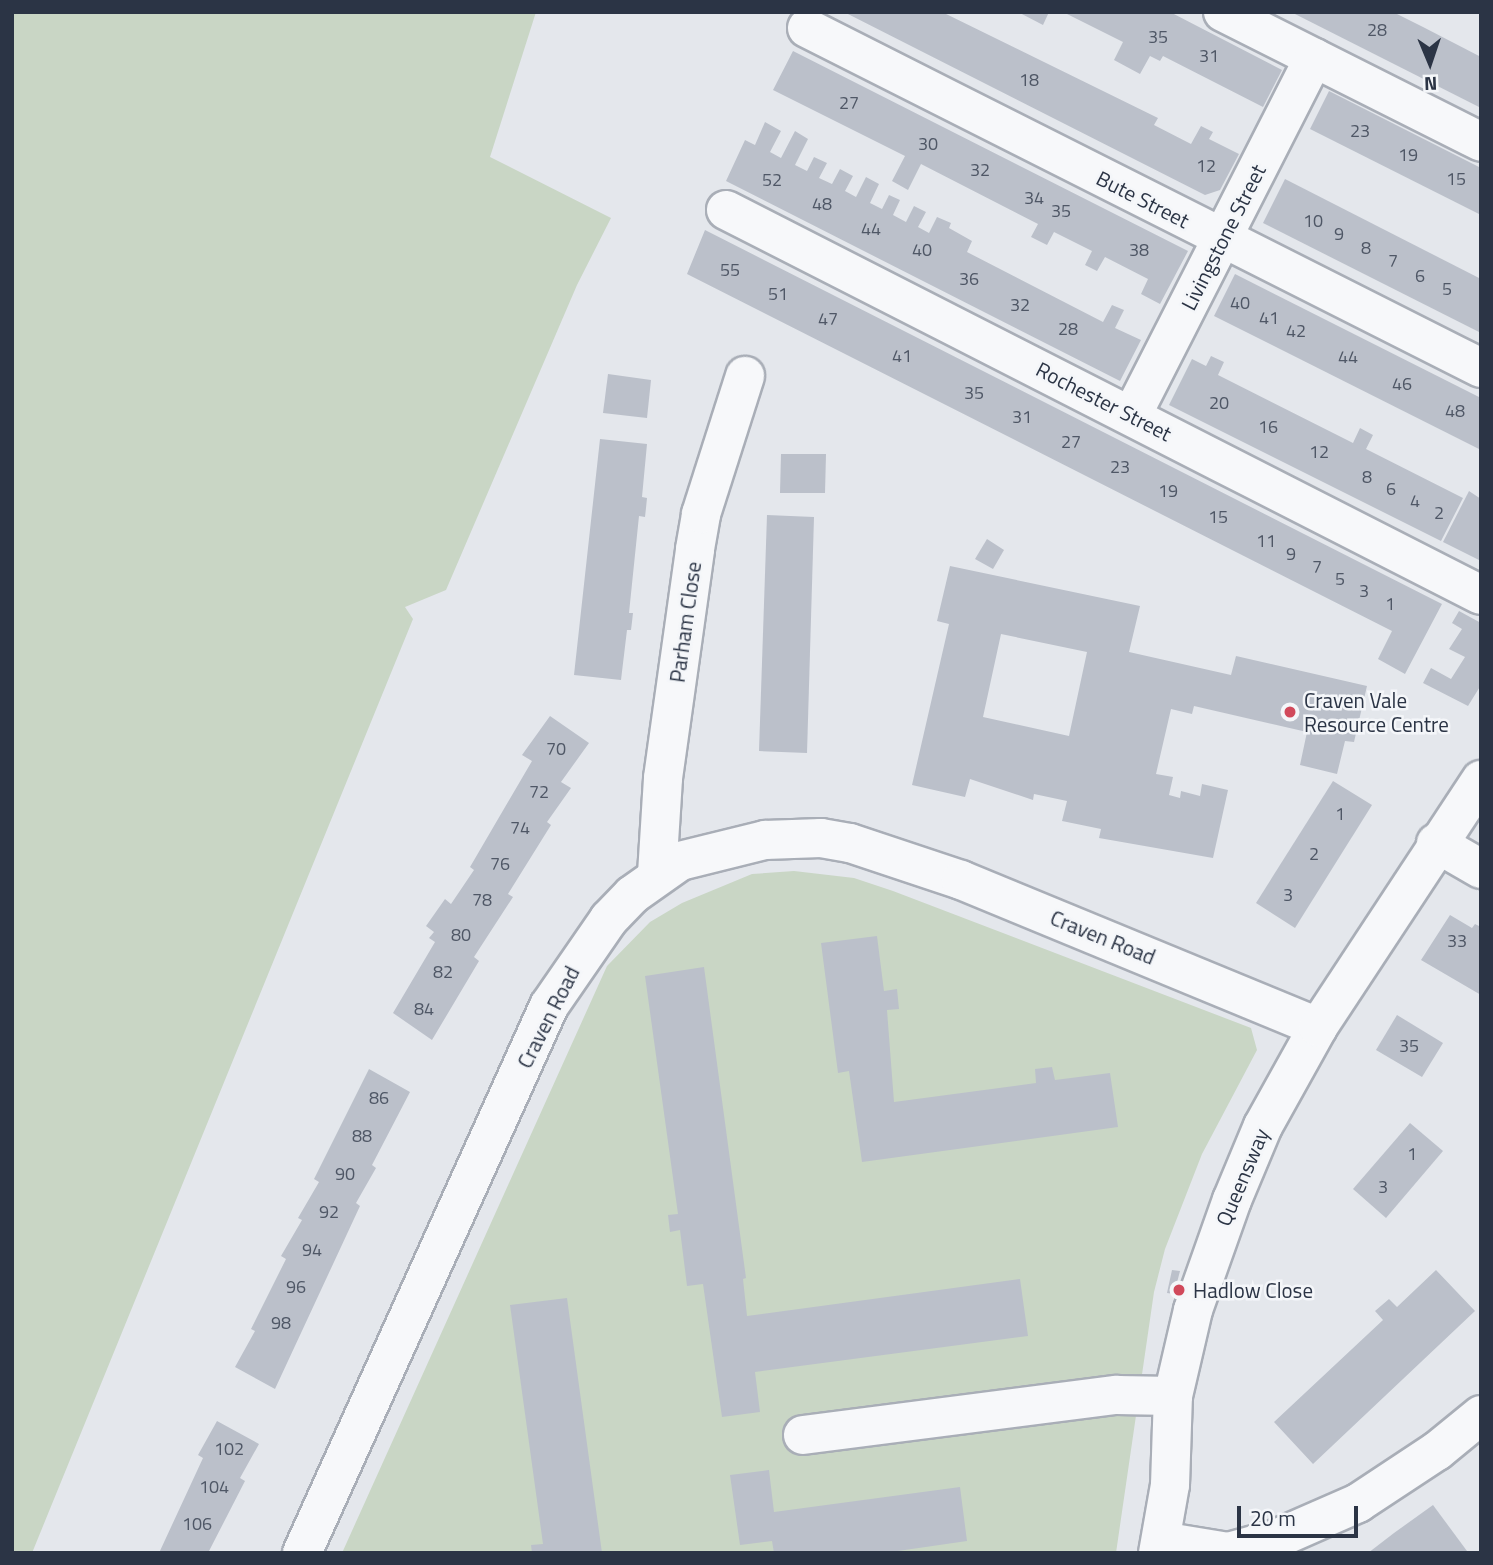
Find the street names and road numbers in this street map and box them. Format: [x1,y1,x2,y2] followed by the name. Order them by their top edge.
[1175,160,1271,314] street label: Livingstone Street
[1092,165,1194,233] street label: Bute Street
[1032,356,1176,446] street label: Rochester Street
[664,560,706,684] street label: Parham Close
[1047,905,1159,969] street label: Craven Road
[512,962,584,1072] street label: Craven Road
[1210,1124,1274,1230] street label: Queensway

